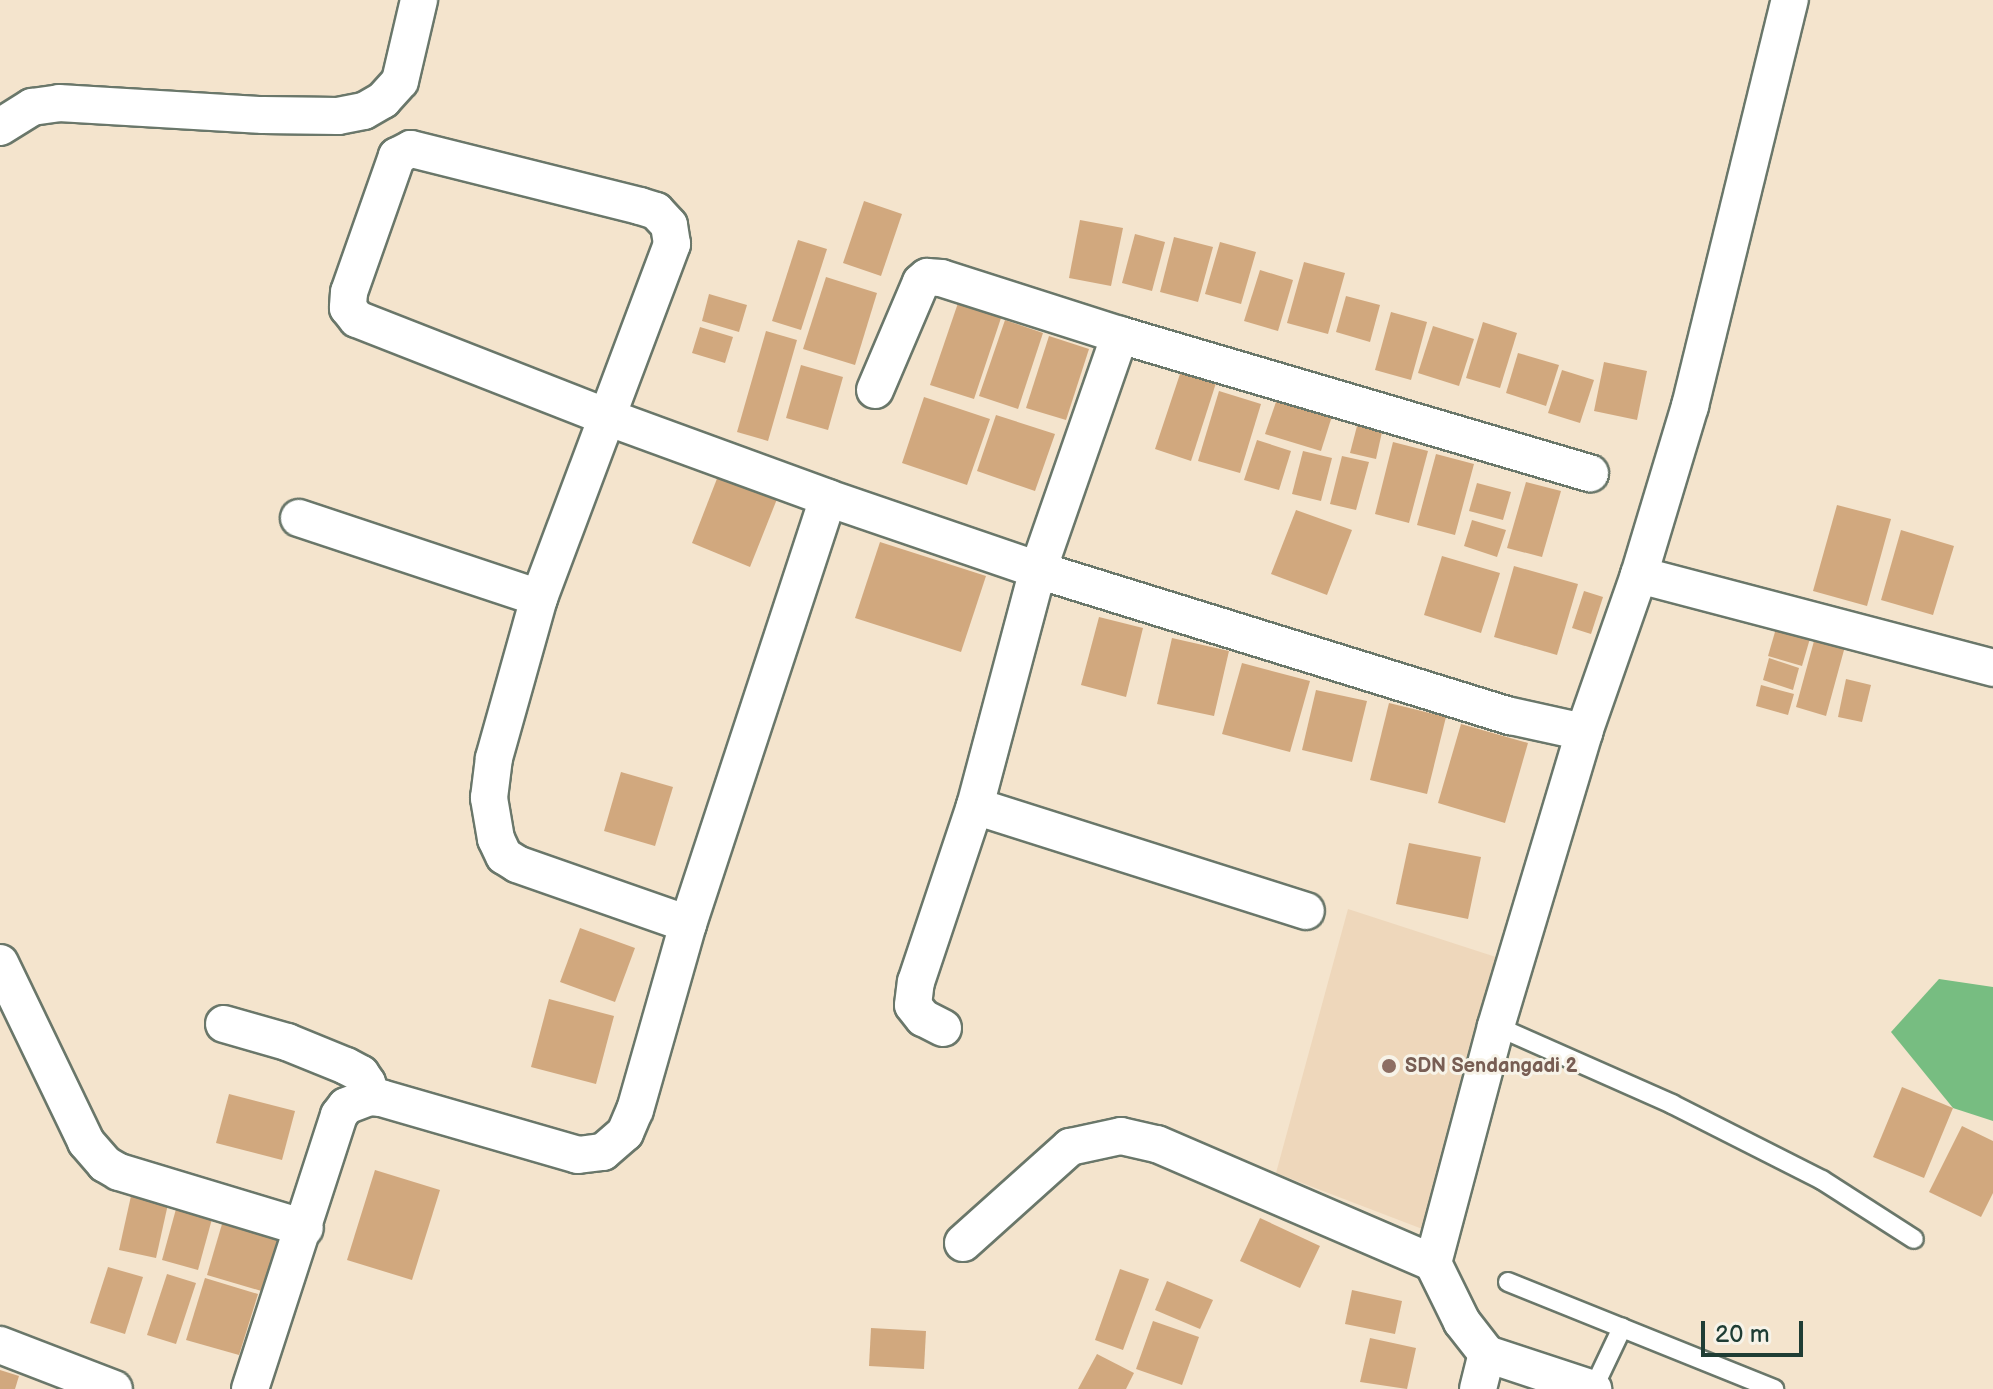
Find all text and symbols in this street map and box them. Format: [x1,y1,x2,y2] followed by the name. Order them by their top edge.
[1405,1054,1577,1078] place label: SDN Sendangadi 2
[1380,1057,1398,1075] marker: SDN Sendangadi 2
[1705,1305,1807,1355] scale bar
[1715,1320,1770,1349] text: 20 m

